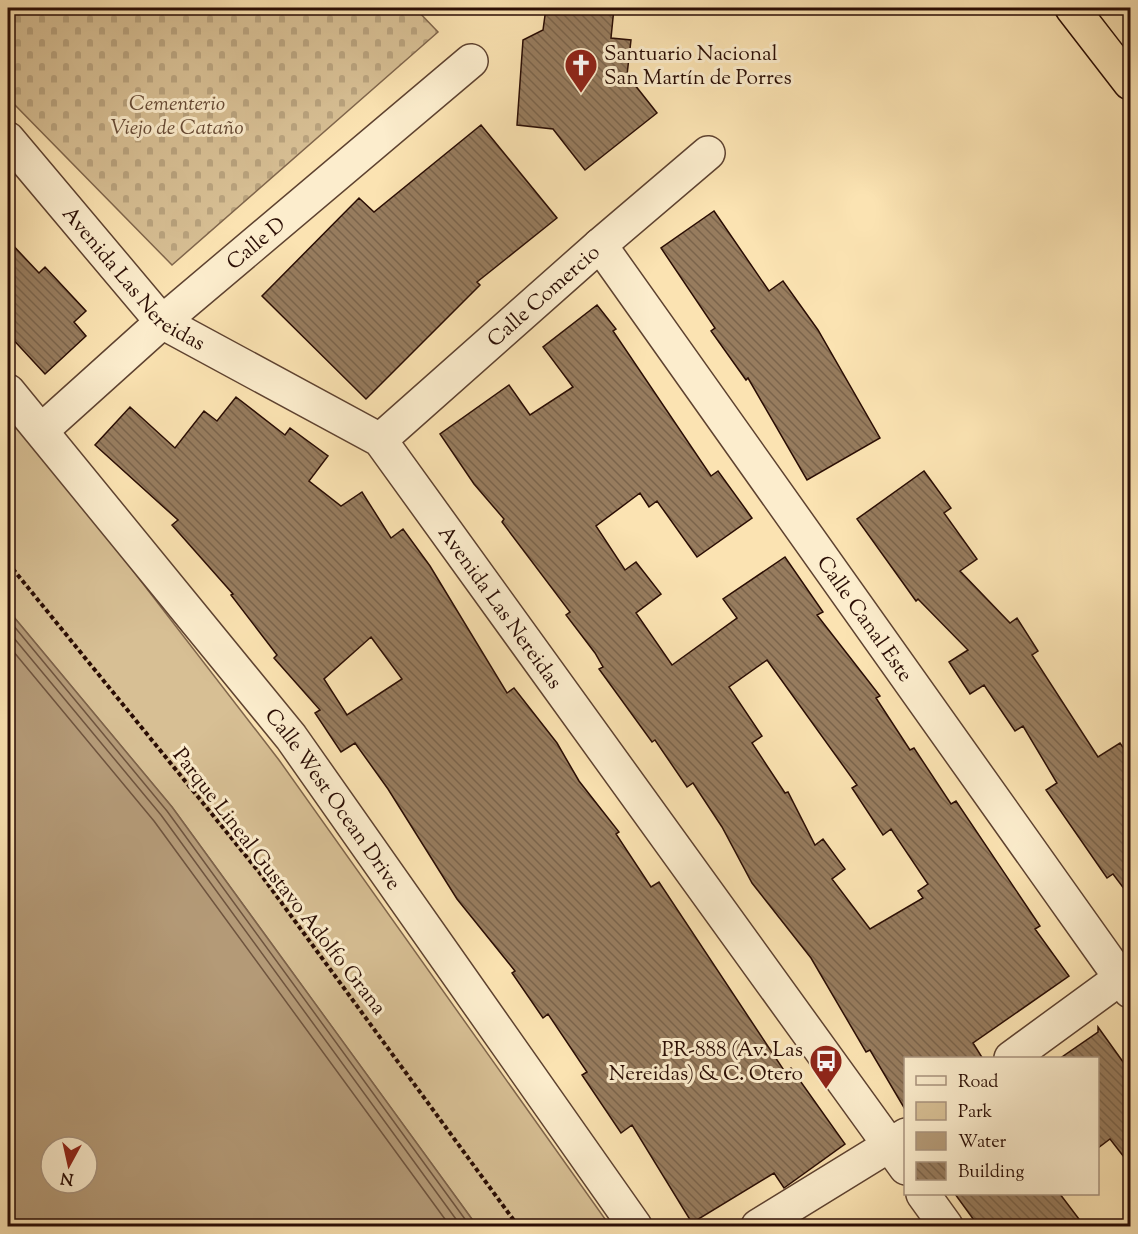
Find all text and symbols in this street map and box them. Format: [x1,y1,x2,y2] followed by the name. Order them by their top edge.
[604,40,792,94] place label: Santuario Nacional San Martín de Porres
[563,47,599,94] church icon: Santuario Nacional San Martín de Porres
[110,90,244,144] park label: Cementerio Viejo de Cataño
[54,201,210,360] street label: Avenida Las Nereidas
[221,211,293,278] street label: Calle D
[482,239,607,355] street label: Calle Comercio
[430,520,568,696] street label: Avenida Las Nereidas
[808,550,919,689] street label: Calle Canal Este
[256,703,407,897] street label: Calle West Ocean Drive
[164,742,393,1023] street label: Parque Lineal Gustavo Adolfo Grana
[609,1036,803,1090] place label: PR-888 (Av. Las Nereidas) & C. Otero
[808,1043,844,1090] bus stop icon: PR-888 (Av. Las Nereidas) & C. Otero
[904,1057,1099,1195] legend
[958,1070,998,1096] text: Road
[958,1100,993,1126] text: Park
[958,1130,1007,1156] text: Water
[39,1135,99,1195] north arrow
[958,1160,1024,1186] text: Building
[59,1165,75,1190] text: N

